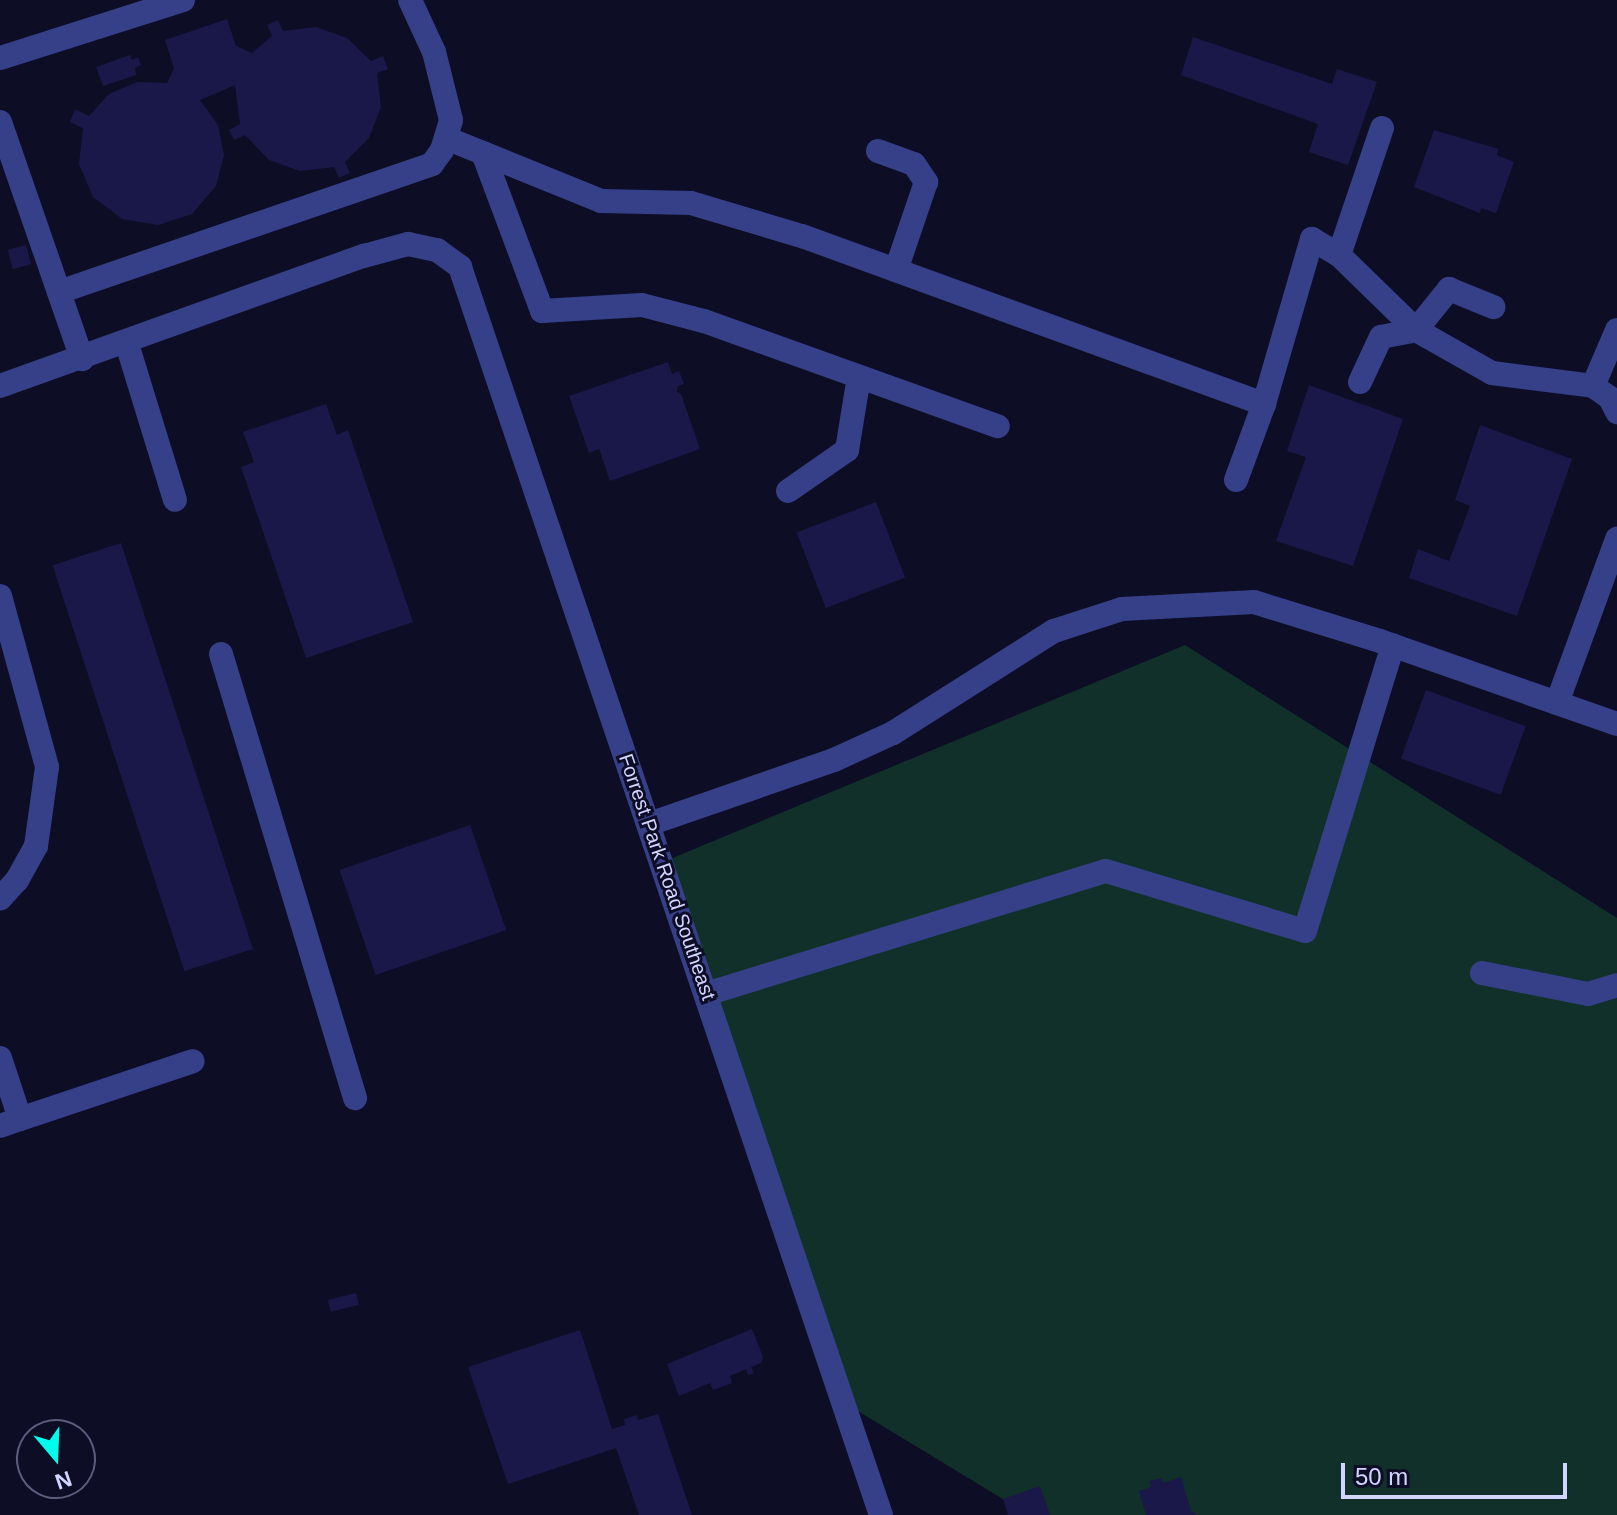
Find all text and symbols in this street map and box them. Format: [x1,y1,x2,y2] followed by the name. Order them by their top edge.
[613,751,721,1003] street label: Forrest Park Road Southeast
[16,1419,96,1499] north arrow
[1345,1447,1571,1497] scale bar
[1355,1463,1408,1490] text: 50 m
[52,1466,75,1495] text: N

